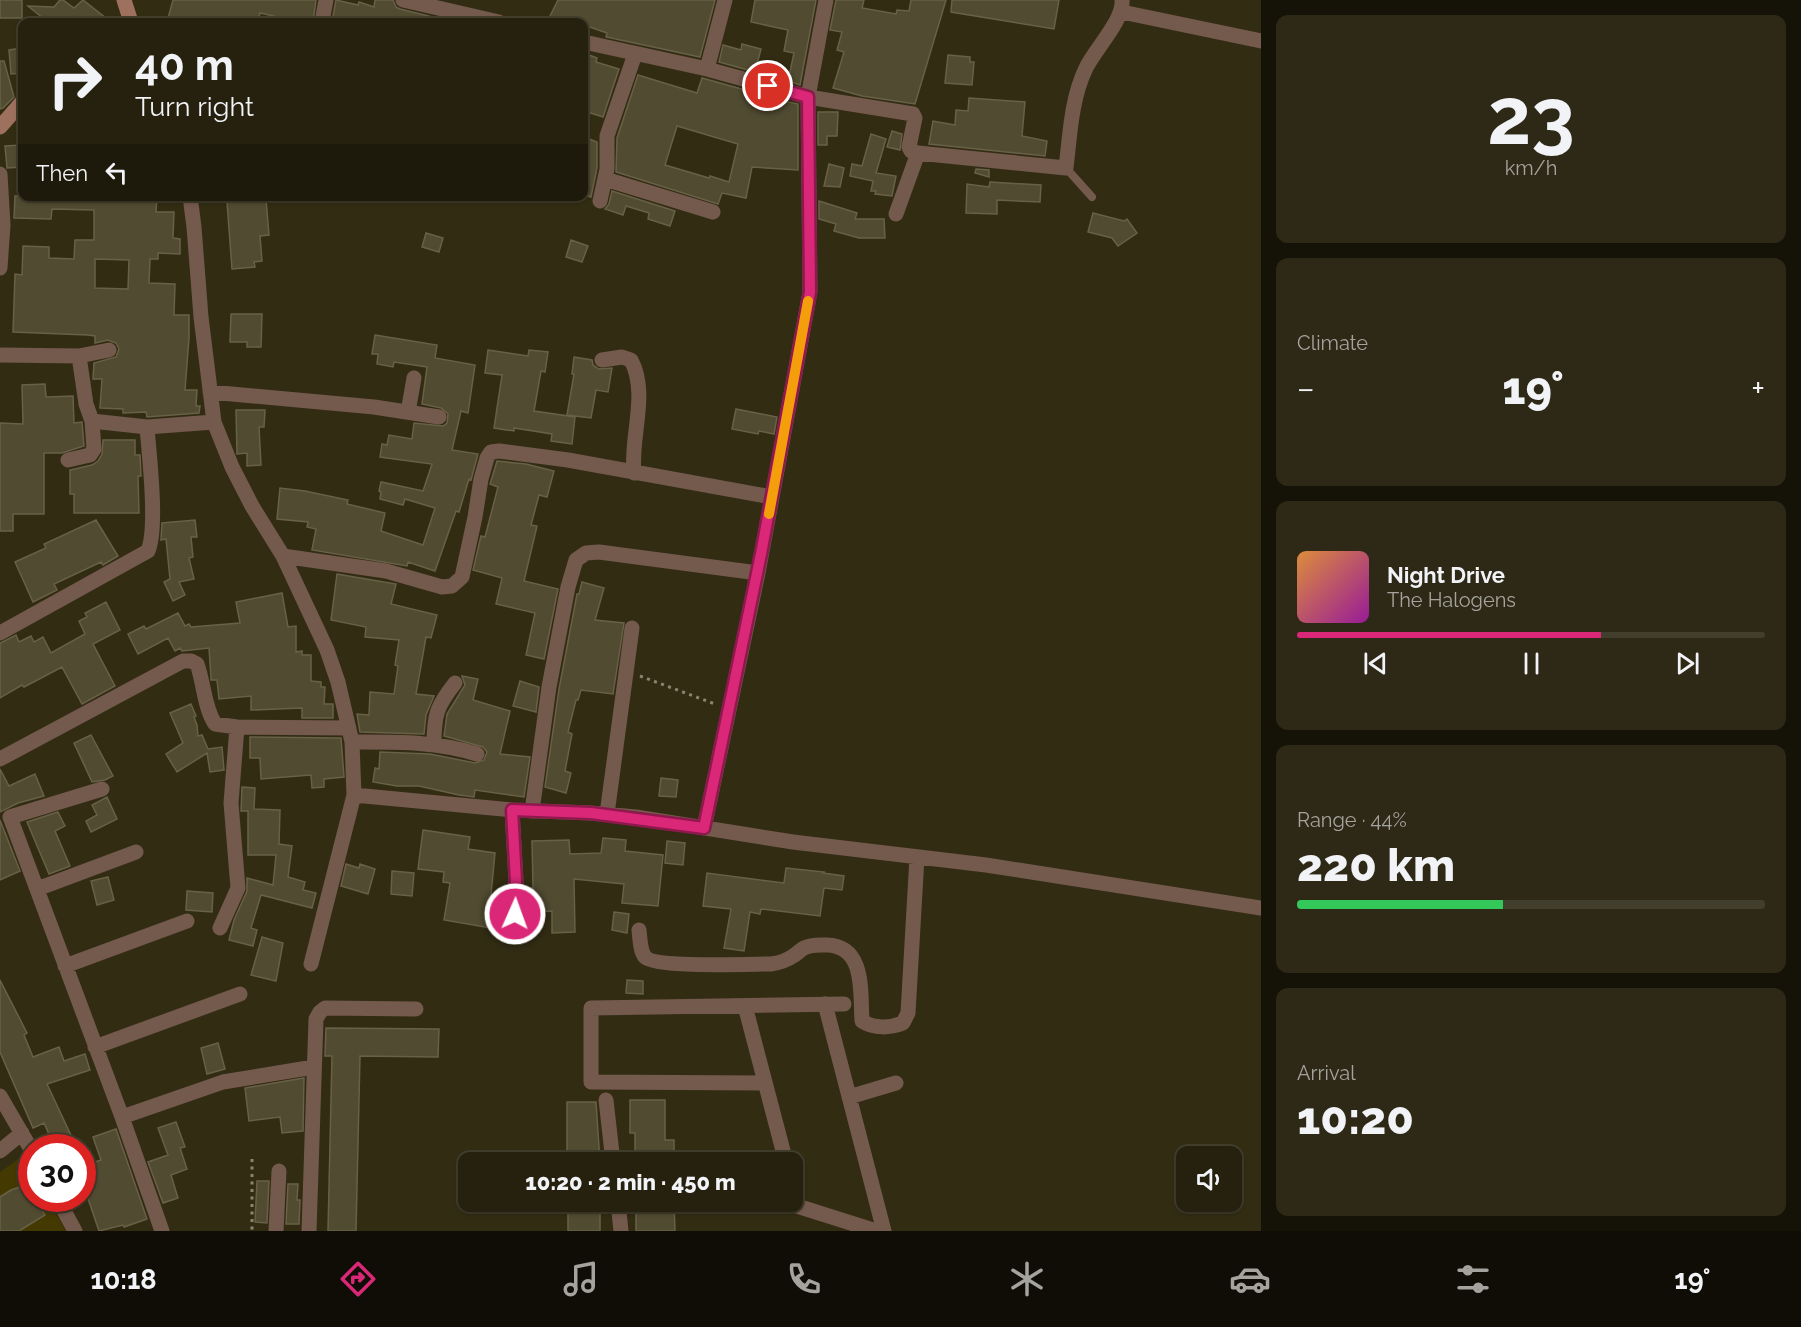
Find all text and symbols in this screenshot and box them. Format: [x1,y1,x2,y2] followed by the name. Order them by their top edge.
[135,41,234,90] text: 40 m
[36,42,114,120] icon: right
[742,60,793,111] pin
[751,69,784,102] icon: arrive
[1487,71,1575,162] text: 23
[135,91,254,122] text: Turn right
[100,156,133,189] icon: left
[1505,156,1557,180] text: km/h
[36,160,88,186] text: Then
[1297,331,1368,355] text: Climate
[1502,362,1564,415] text: 19°
[1297,369,1315,408] text: −
[1751,369,1765,408] text: +
[1387,562,1505,588] text: Night Drive
[1387,588,1516,612] text: The Halogens
[1359,647,1392,680] icon: previous
[1515,647,1548,680] icon: pause
[1671,647,1704,680] icon: next
[1297,808,1407,832] text: Range · 44%
[1297,839,1455,892] text: 220 km
[483,882,547,946] position arrow
[1297,1061,1356,1085] text: Arrival
[1297,1092,1414,1145] text: 10:20
[18,1134,96,1212] speed limit sign: 30
[1176,1146,1242,1212] map controls
[1176,1146,1242,1212] button: sound
[525,1169,736,1195] text: 10:20 · 2 min · 450 m
[337,1258,379,1300] icon: directions
[560,1258,602,1300] icon: music
[783,1258,825,1300] icon: phone
[1006,1258,1048,1300] icon: climate
[1229,1258,1271,1300] icon: car
[1452,1258,1494,1300] icon: filters
[90,1264,157,1295] text: 10:18
[1674,1264,1711,1295] text: 19°

